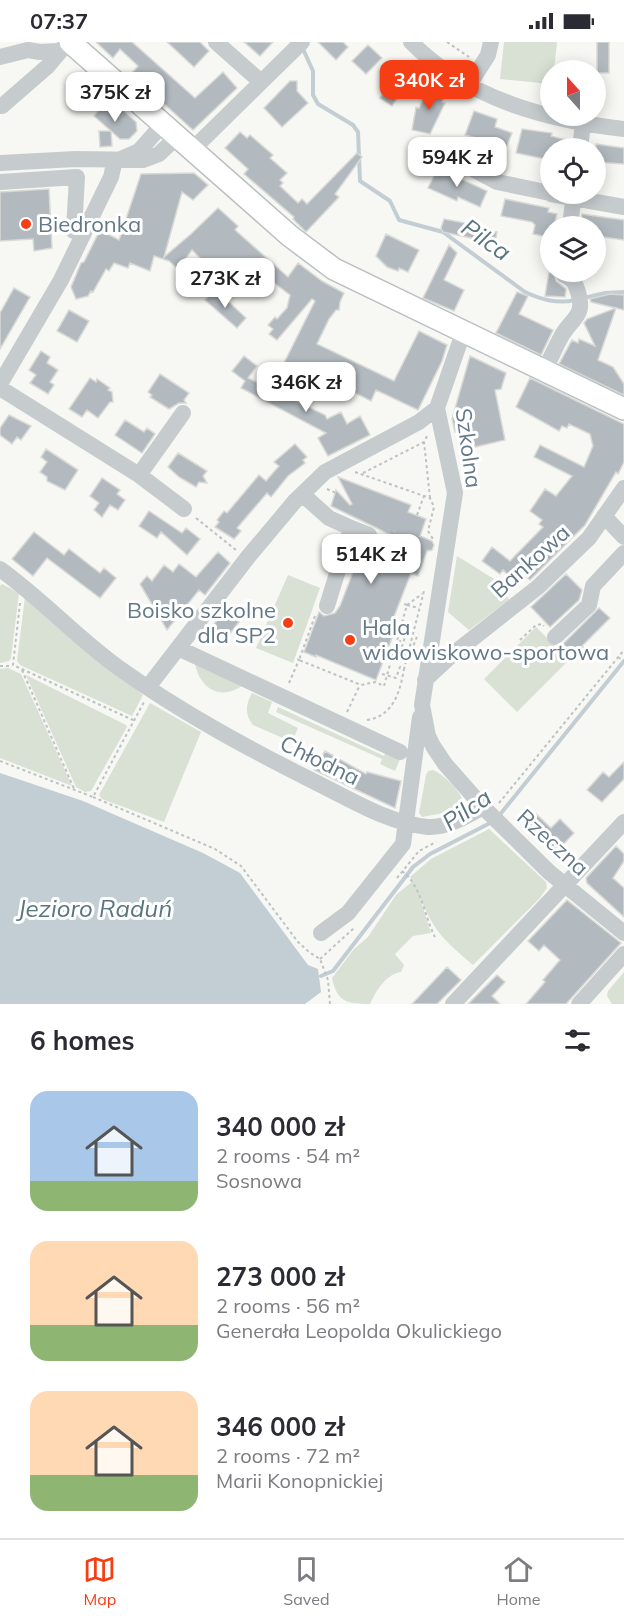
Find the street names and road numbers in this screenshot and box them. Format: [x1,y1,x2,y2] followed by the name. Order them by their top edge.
[450,406,488,490] street label: Szkolna
[485,518,575,604] street label: Bankowa
[276,729,364,791] street label: Chłodna
[511,803,595,881] street label: Rzeczna

